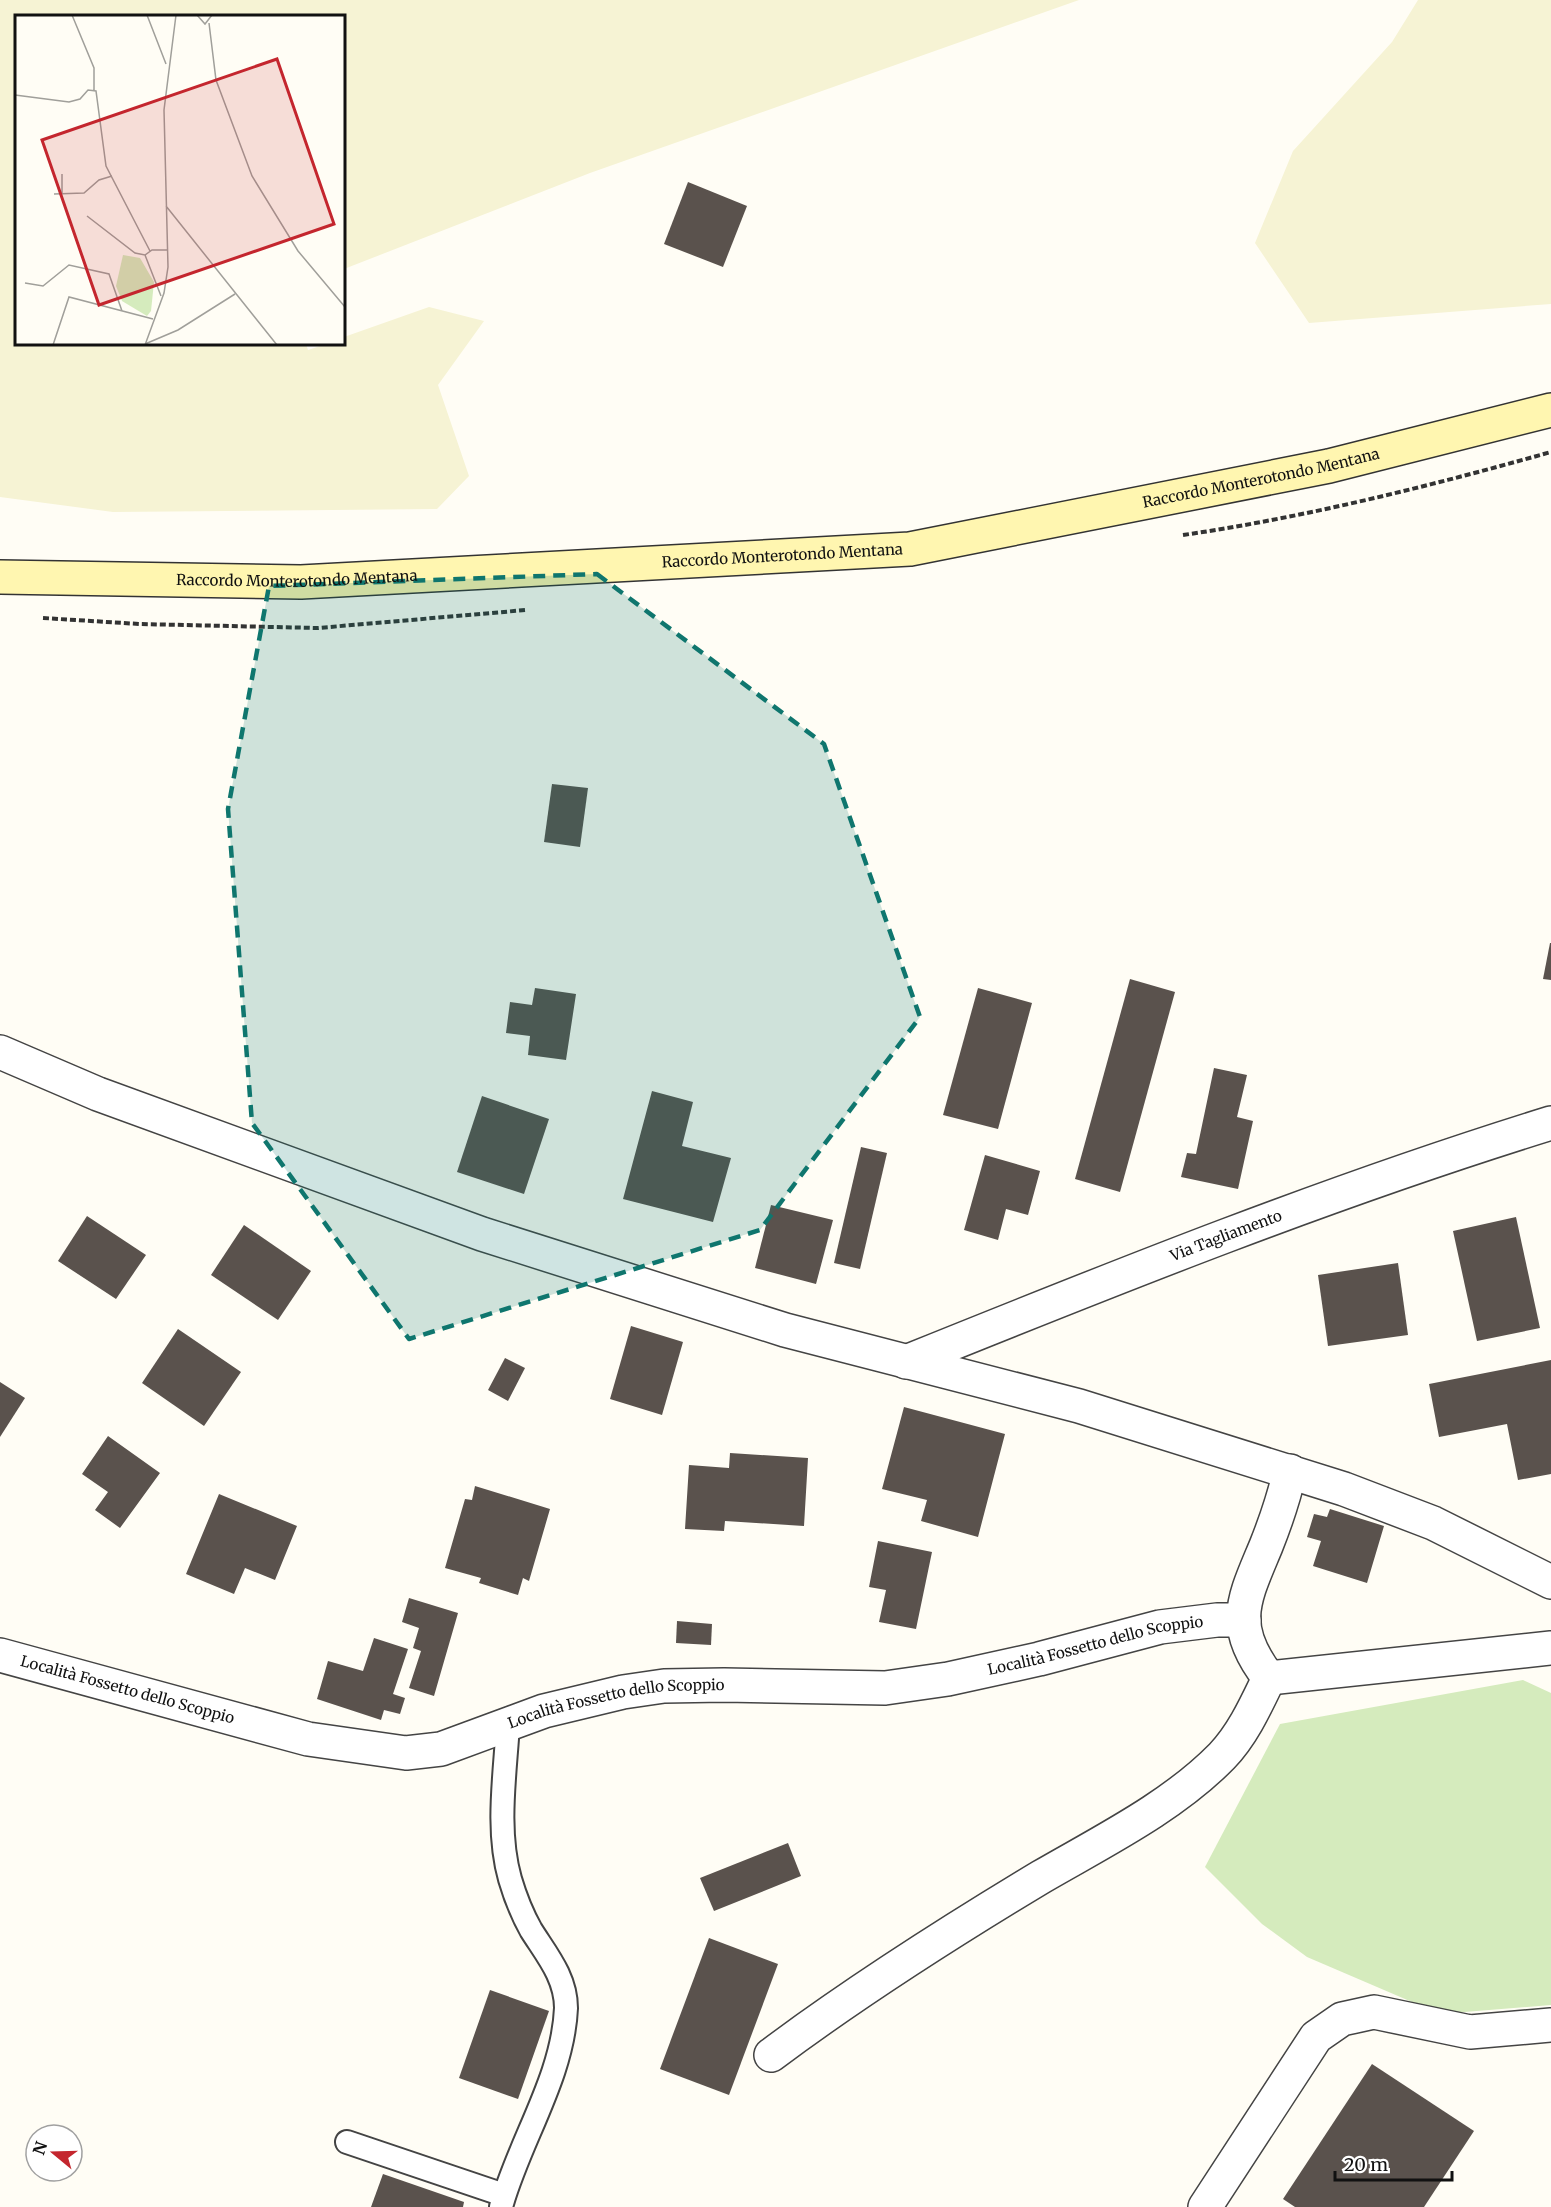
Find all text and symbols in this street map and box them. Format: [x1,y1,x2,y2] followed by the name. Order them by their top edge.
[15,15,345,345] inset map
[1141,444,1381,512] street label: Raccordo Monterotondo Mentana
[661,539,903,571] street label: Raccordo Monterotondo Mentana
[176,566,418,591] street label: Raccordo Monterotondo Mentana
[1166,1206,1284,1265] street label: Via Tagliamento
[986,1612,1205,1679] street label: Località Fossetto dello Scoppio
[18,1651,237,1728] street label: Località Fossetto dello Scoppio
[505,1675,725,1733] street label: Località Fossetto dello Scoppio
[24,2123,84,2183] north arrow
[28,2139,51,2157] text: N
[1335,2144,1452,2182] scale bar
[1344,2153,1388,2176] text: 20 m

